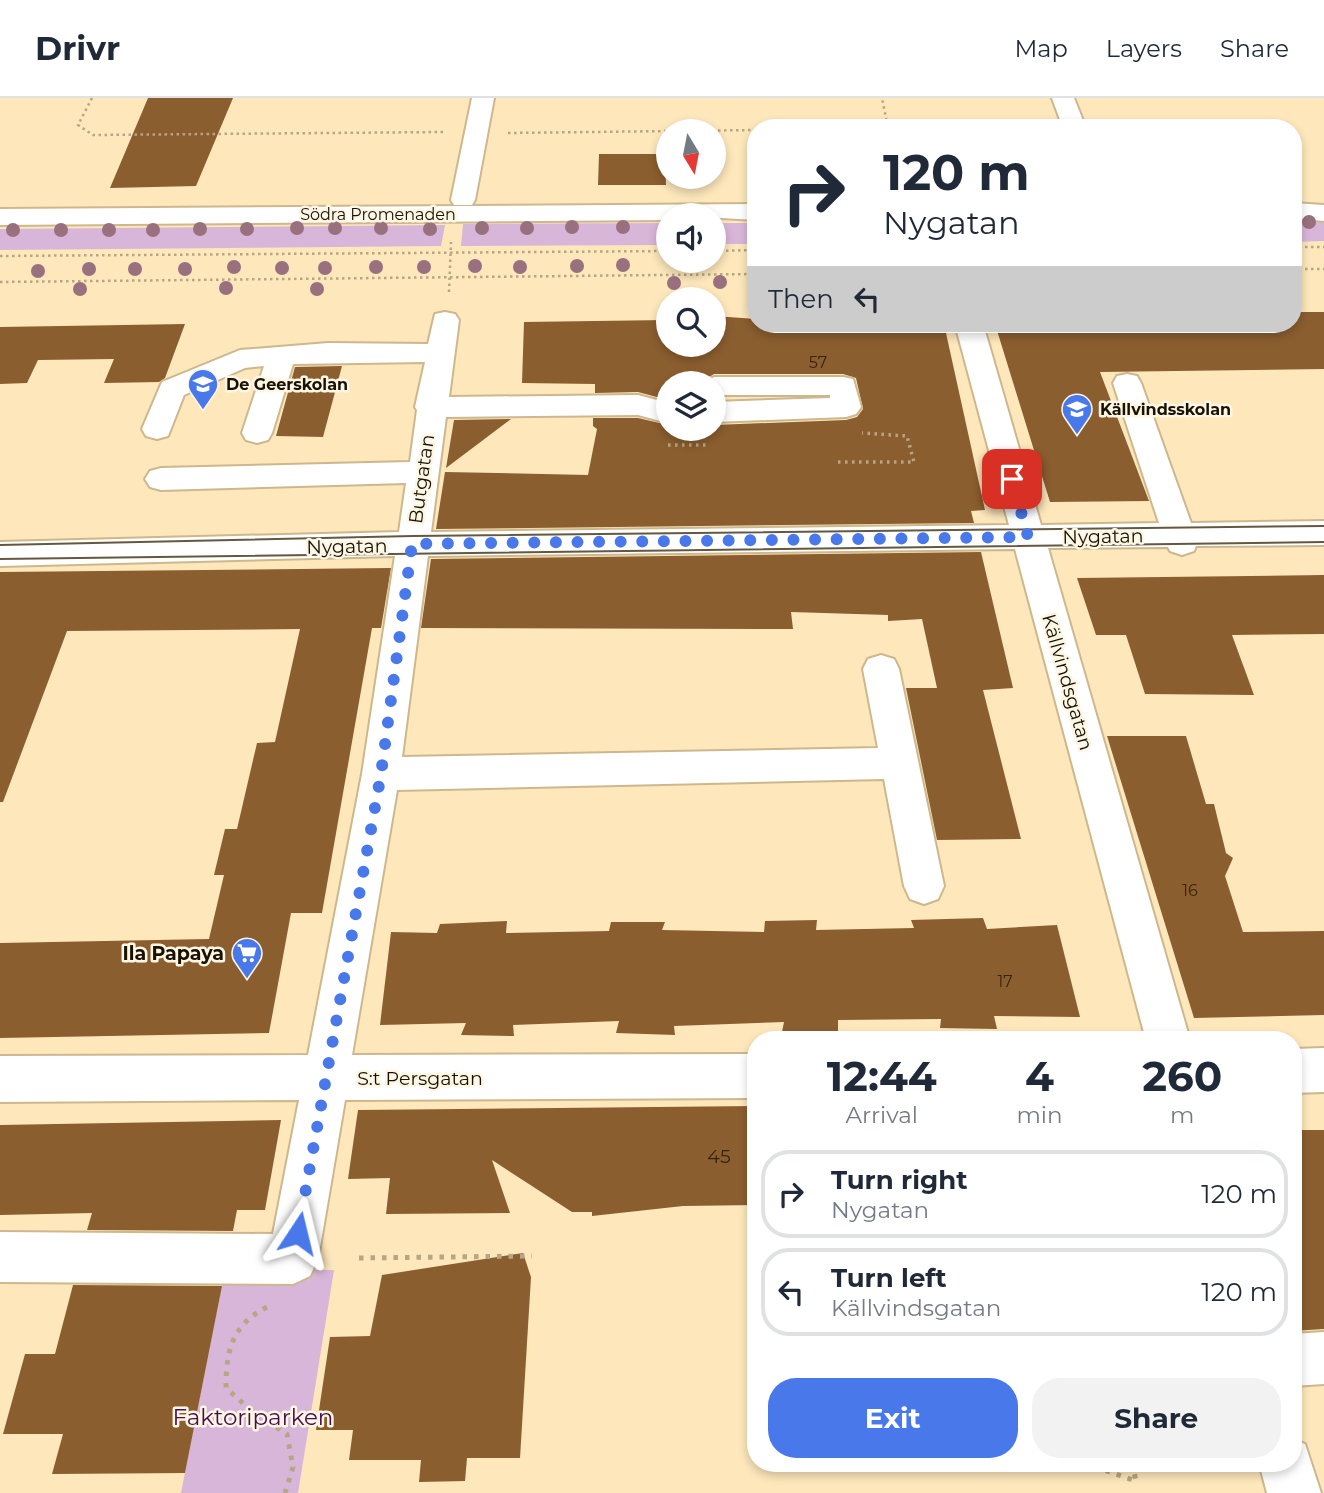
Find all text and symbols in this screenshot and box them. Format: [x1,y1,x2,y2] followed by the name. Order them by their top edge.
[35,28,120,68] text: Drivr
[1014,34,1068,63] text: Map
[1106,34,1182,63] text: Layers
[1220,34,1289,63] text: Share
[656,119,726,189] north arrow
[656,119,726,441] map controls
[883,143,1030,202] text: 120 m
[768,147,859,238] icon: right
[656,203,726,273] button: sound
[883,203,1020,242] text: Nygatan
[300,205,456,224] street label: Södra Promenaden
[848,280,886,318] icon: left
[768,283,834,315] text: Then
[656,287,726,357] button: search
[809,353,827,372] house number: 57
[186,367,220,411] school or university icon: De Geerskolan
[656,371,726,441] button: layers
[226,375,348,394] place label: De Geerskolan
[1060,392,1094,436] school or university icon: Källvindsskolan
[1100,400,1231,419] place label: Källvindsskolan
[404,433,439,525] street label: Butgatan
[982,449,1042,509] pin
[993,460,1031,498] icon: arrive
[1062,524,1144,549] street label: Nygatan
[306,534,388,559] street label: Nygatan
[1037,611,1098,753] street label: Källvindsgatan
[1182,881,1198,900] house number: 16
[230,936,264,980] supermarket icon: Ila Papaya
[122,942,224,965] place label: Ila Papaya
[997,972,1013,991] house number: 17
[827,1050,937,1102] text: 12:44
[1025,1050,1054,1102] text: 4
[1142,1050,1222,1102] text: 260
[357,1067,483,1090] street label: S:t Persgatan
[845,1101,918,1129] text: Arrival
[1016,1101,1063,1129] text: min
[1170,1101,1194,1129] text: m
[707,1145,731,1168] house number: 45
[831,1164,967,1196] text: Turn right
[772,1175,810,1213] icon: right
[1201,1178,1277,1210] text: 120 m
[261,1196,335,1270] position arrow
[831,1196,929,1224] text: Nygatan
[831,1262,947,1294] text: Turn left
[772,1273,810,1311] icon: left
[1201,1276,1277,1308] text: 120 m
[831,1294,1001,1322] text: Källvindsgatan
[768,1378,1018,1458] button: Exit
[1032,1378,1281,1458] button: Share
[173,1403,333,1431] park label: Faktoriparken

